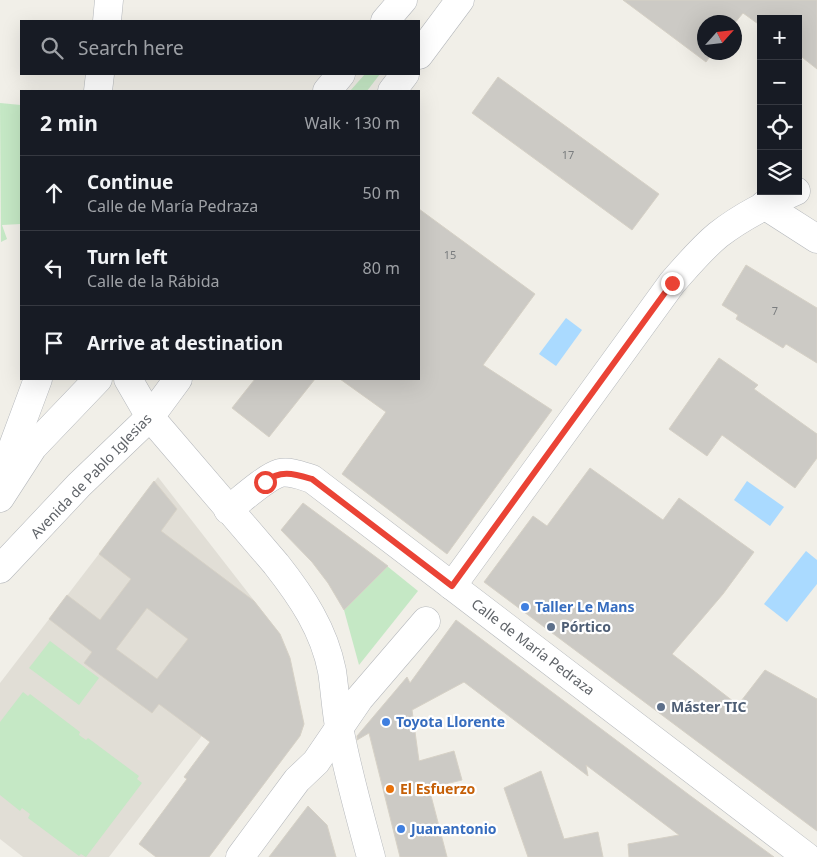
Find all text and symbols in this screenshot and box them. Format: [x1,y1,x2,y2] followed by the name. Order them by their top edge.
[697,15,742,60] north arrow
[757,15,802,195] map controls
[757,15,802,60] button: +
[20,20,420,75] search box
[38,34,66,62] icon: search
[78,35,184,61] text: Search here
[757,60,802,105] button: −
[757,105,802,150] button: locate
[40,109,98,137] text: 2 min
[305,112,400,134] text: Walk · 130 m
[562,147,574,162] house number: 17
[757,150,802,195] button: layers
[87,169,173,195] text: Continue
[40,179,68,207] icon: ahead
[363,182,400,204] text: 50 m
[87,195,258,217] text: Calle de María Pedraza
[87,244,168,270] text: Turn left
[444,247,456,262] house number: 15
[40,254,68,282] icon: left
[363,257,400,279] text: 80 m
[87,270,220,292] text: Calle de la Rábida
[661,272,684,295] route end
[772,303,778,318] house number: 7
[40,329,68,357] icon: arrive
[87,330,283,356] text: Arrive at destination
[26,409,156,542] street label: Avenida de Pablo Iglesias
[254,471,277,494] route start
[468,594,599,699] street label: Calle de María Pedraza
[535,597,634,616] place label: Taller Le Mans
[519,601,531,613] marker: Taller Le Mans
[561,617,611,636] place label: Pórtico
[545,621,557,633] marker: Pórtico
[671,697,746,716] place label: Máster TIC
[655,701,667,713] marker: Máster TIC
[396,712,505,731] place label: Toyota Llorente
[380,716,392,728] marker: Toyota Llorente
[400,779,476,798] place label: El Esfuerzo
[384,783,396,795] marker: El Esfuerzo
[409,819,497,838] place label: Juanantonio
[395,823,407,835] marker: Juanantonio

